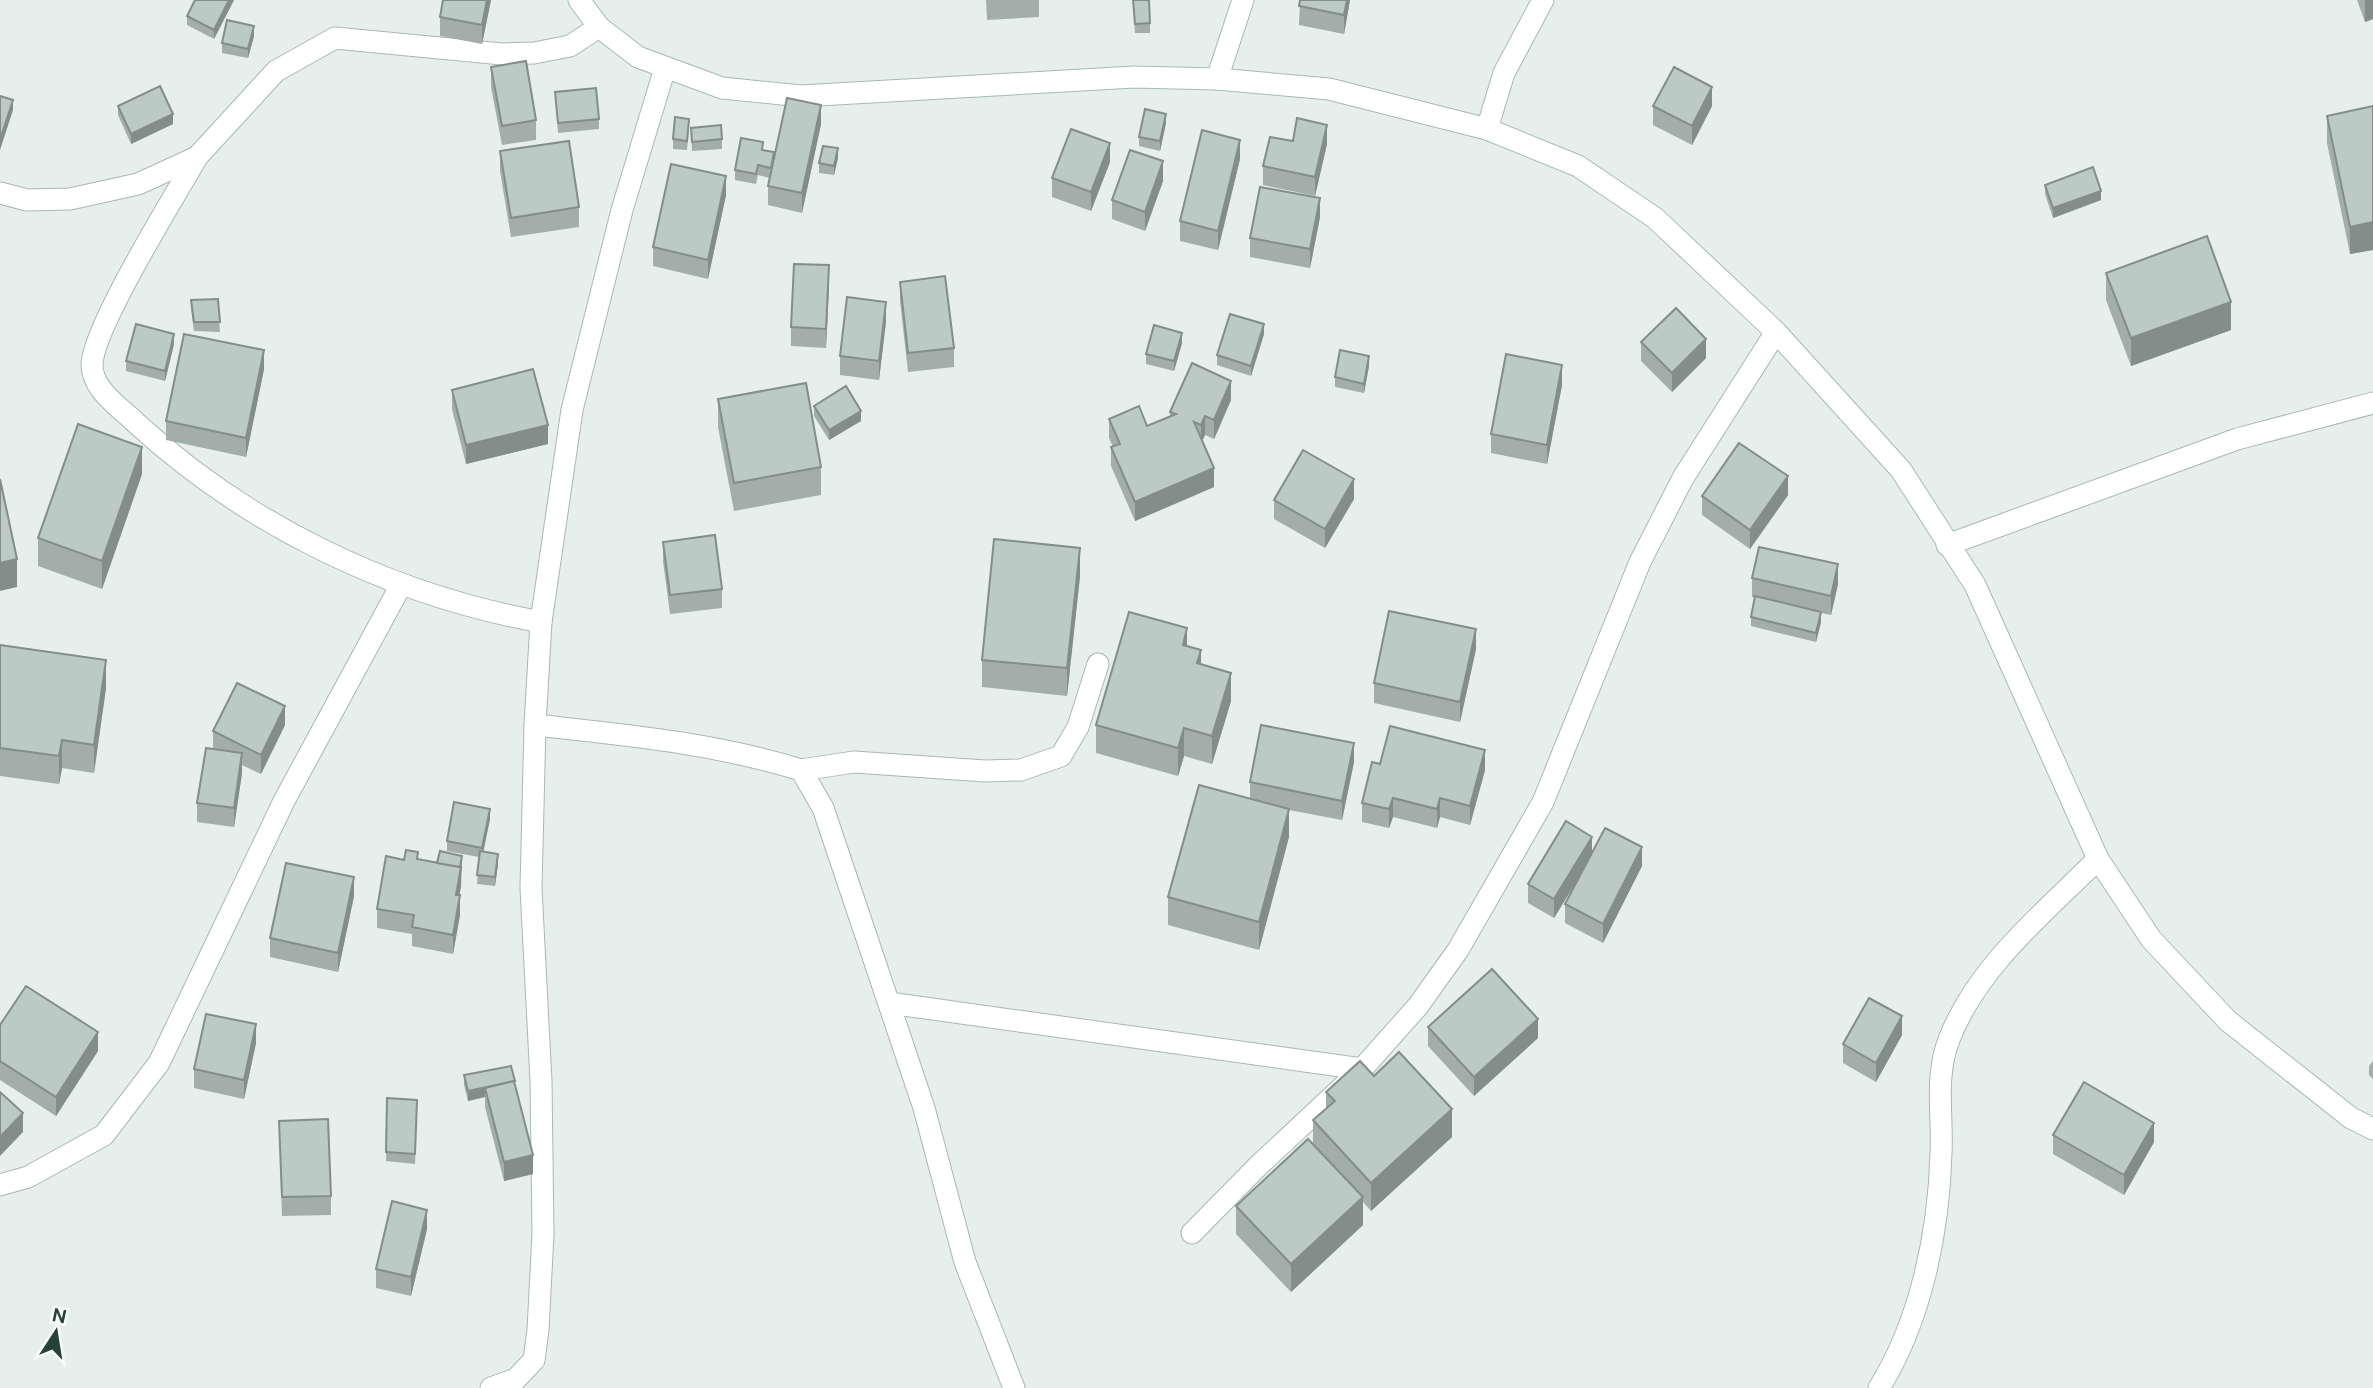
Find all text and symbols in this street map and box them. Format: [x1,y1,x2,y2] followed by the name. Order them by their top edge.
[21,1297,91,1367] north arrow
[50,1302,69,1330] text: N

